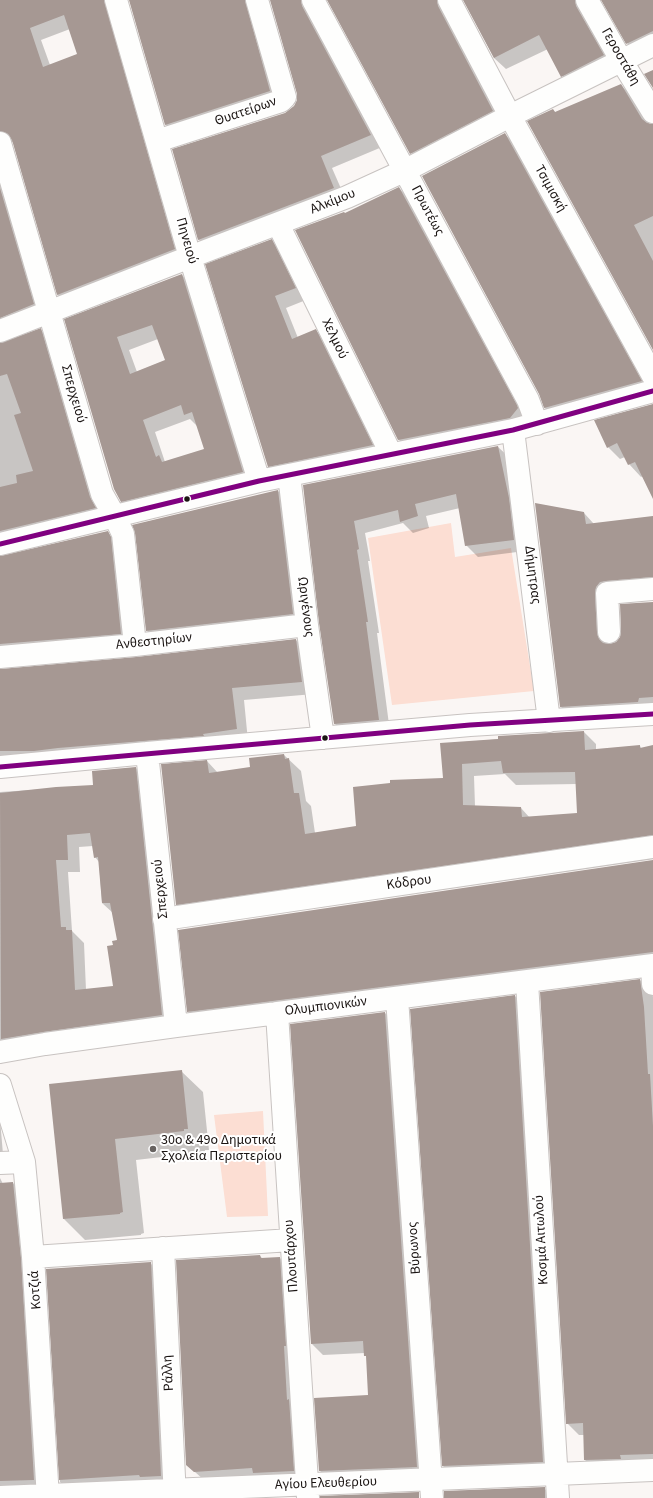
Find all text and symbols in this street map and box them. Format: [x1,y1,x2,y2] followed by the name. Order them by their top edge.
[597,25,643,89] street label: Γεροστάθη
[213,94,279,130] street label: Θυατείρων
[530,162,570,216] street label: Τσιμισκή
[407,183,447,239] street label: Πρωτέως
[308,185,358,219] street label: Αλκίμου
[171,216,201,266] street label: Πηνειού
[317,316,351,362] street label: Χελμού
[57,363,89,425] street label: Σπερχειού
[182,494,192,504] unlabelled marker
[520,545,544,605] street label: Δήμητρας
[293,576,317,638] street label: Ωριγένους
[115,630,193,654] street label: Ανθεστηρίων
[320,733,330,743] unlabelled marker
[150,858,172,920] street label: Σπερχειού
[385,872,433,894] street label: Κόδρου
[284,994,368,1020] street label: Ολυμπιονικών
[161,1133,282,1166] place label: 30ο & 49ο Δημοτικά Σχολεία Περιστερίου
[148,1144,158,1154] marker: 30ο & 49ο Δημοτικά Σχολεία Περιστερίου
[531,1195,553,1285] street label: Κοσμά Αιτωλού
[281,1219,303,1293] street label: Πλουτάρχου
[405,1221,425,1275] street label: Βύρωνος
[26,1270,46,1310] street label: Κοτζιά
[160,1354,178,1392] street label: Ράλλη
[275,1474,377,1494] street label: Αγίου Ελευθερίου

